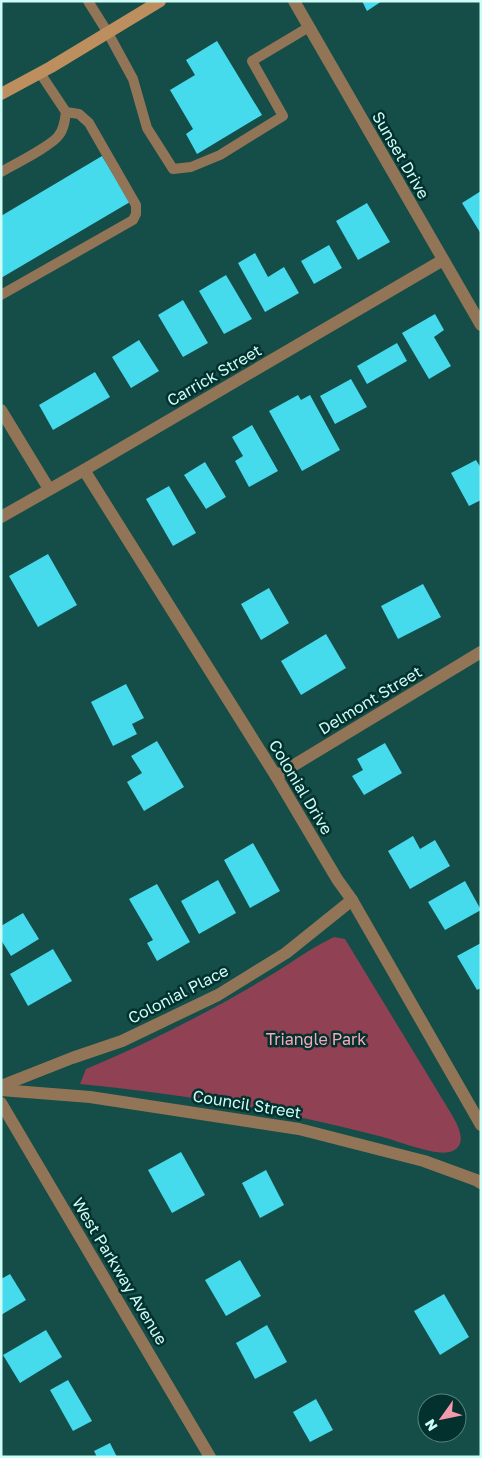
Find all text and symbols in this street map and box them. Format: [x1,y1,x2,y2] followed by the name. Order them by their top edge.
[368,108,434,202] street label: Sunset Drive
[163,340,265,410] street label: Carrick Street
[315,661,425,739] street label: Delmont Street
[265,736,337,838] street label: Colonial Drive
[124,960,232,1028] street label: Colonial Place
[266,1029,366,1049] park label: Triangle Park
[191,1086,303,1122] street label: Council Street
[68,1194,172,1348] street label: West Parkway Avenue
[417,1393,467,1443] north arrow
[421,1416,441,1434] text: N

